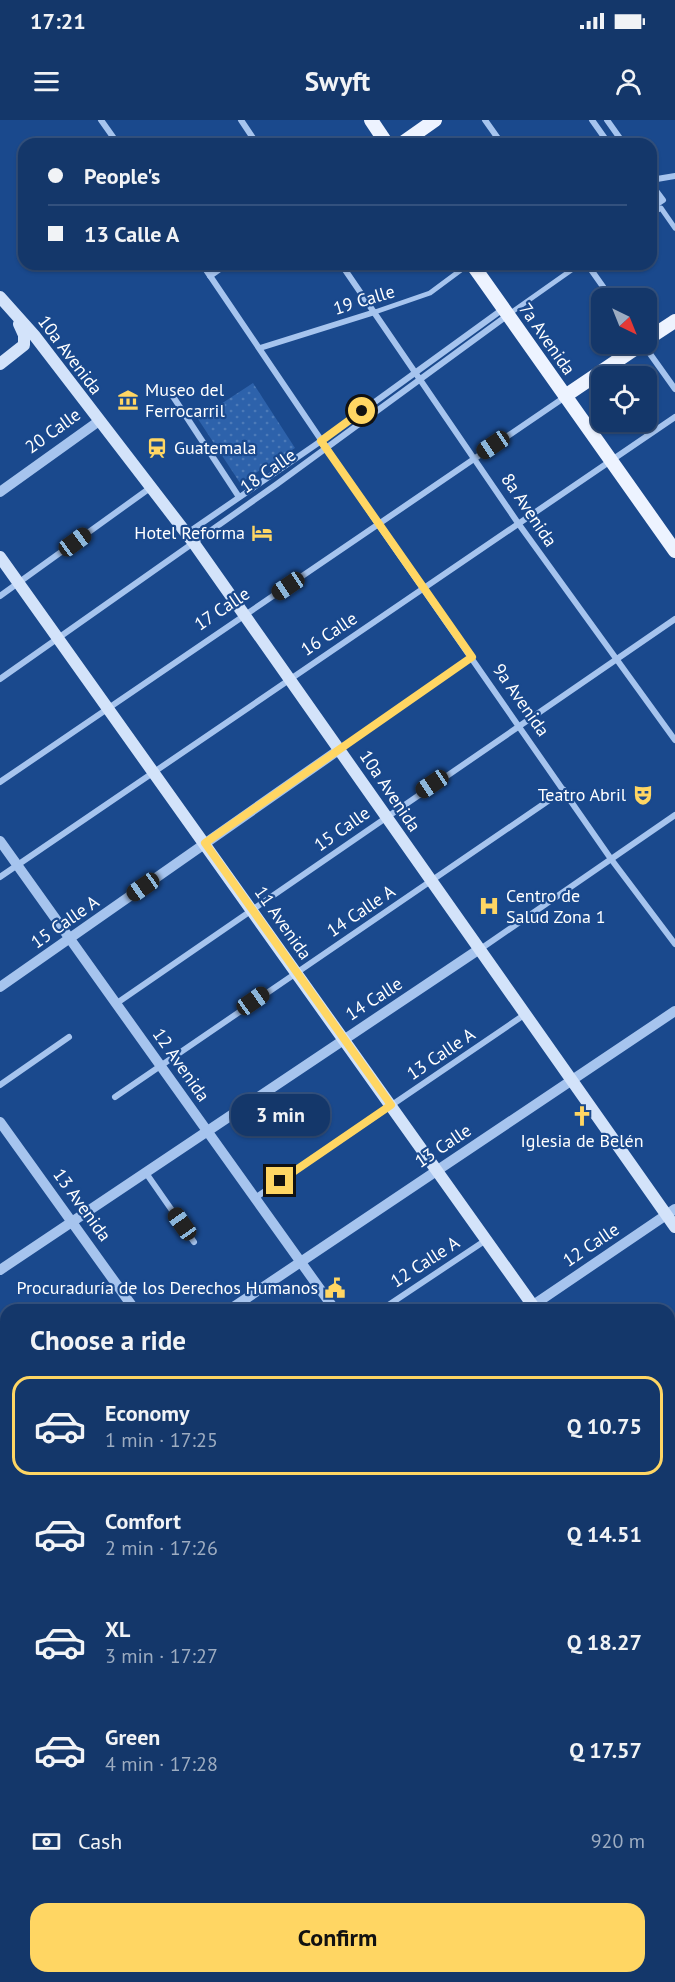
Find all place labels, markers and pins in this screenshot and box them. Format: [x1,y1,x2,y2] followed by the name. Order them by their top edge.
[145,378,225,422] place label: Museo del Ferrocarril
[116,388,140,412] museum icon: Museo del Ferrocarril
[145,436,169,460] station icon: Guatemala
[174,436,256,459] place label: Guatemala
[134,521,245,544] place label: Hotel Reforma
[250,521,274,545] hotel icon: Hotel Reforma
[538,783,627,806] place label: Teatro Abril
[631,783,655,807] theatre icon: Teatro Abril
[506,884,605,928] place label: Centro de Salud Zona 1
[477,894,501,918] hospital icon: Centro de Salud Zona 1
[570,1104,594,1128] church icon: Iglesia de Belén
[521,1129,643,1152] place label: Iglesia de Belén
[17,1276,318,1299] place label: Procuraduría de los Derechos Humanos
[323,1276,347,1300] public building icon: Procuraduría de los Derechos Humanos

